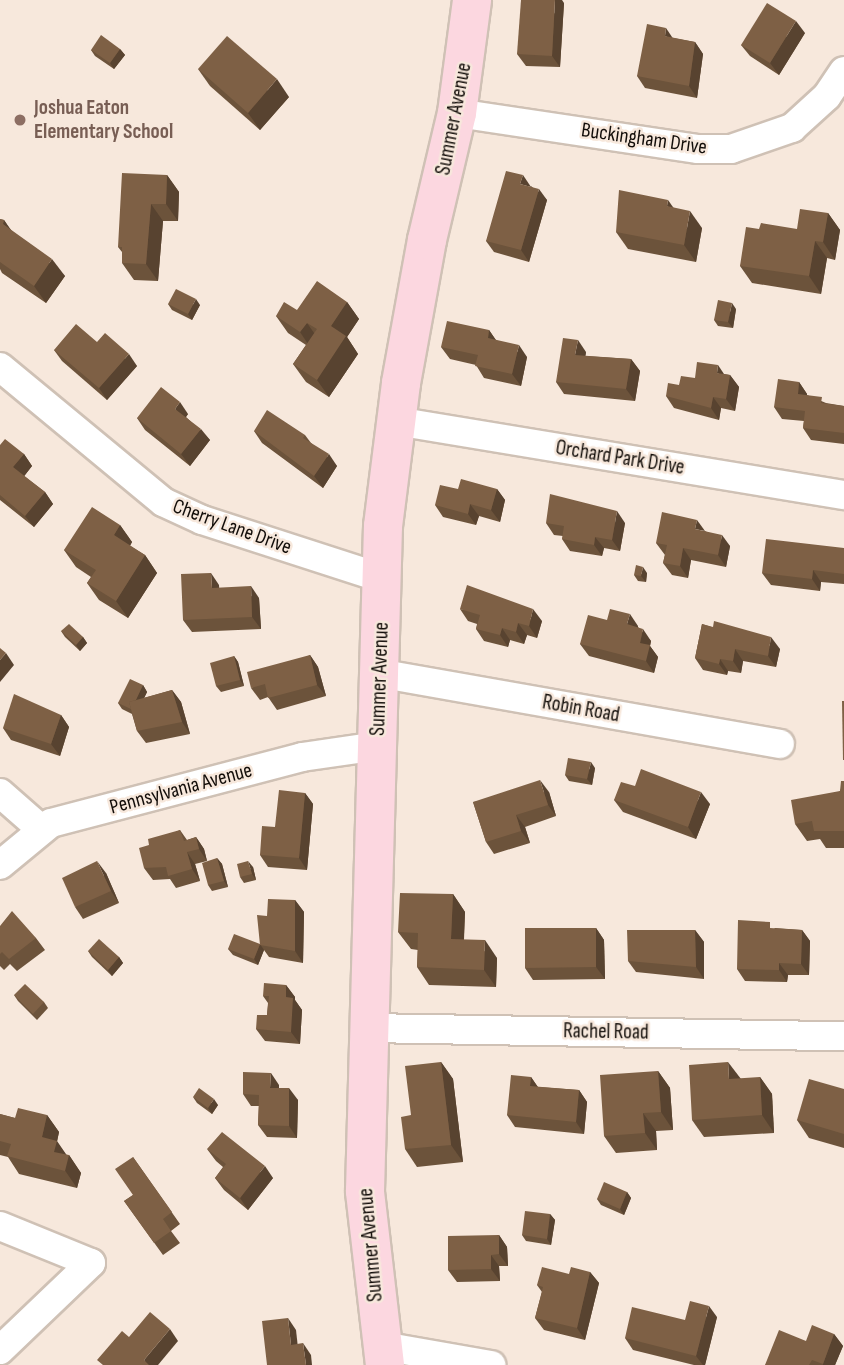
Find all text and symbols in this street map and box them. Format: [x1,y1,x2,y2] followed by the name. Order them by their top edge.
[431,61,477,177] street label: Summer Avenue
[34,95,173,145] place label: Joshua Eaton Elementary School
[12,112,28,128] marker: Joshua Eaton Elementary School
[580,118,708,160] street label: Buckingham Drive
[554,435,686,481] street label: Orchard Park Drive
[169,494,295,560] street label: Cherry Lane Drive
[365,622,395,736] street label: Summer Avenue
[540,690,622,728] street label: Robin Road
[107,758,255,820] street label: Pennsylvania Avenue
[563,1019,649,1045] street label: Rachel Road
[353,1187,389,1303] street label: Summer Avenue

